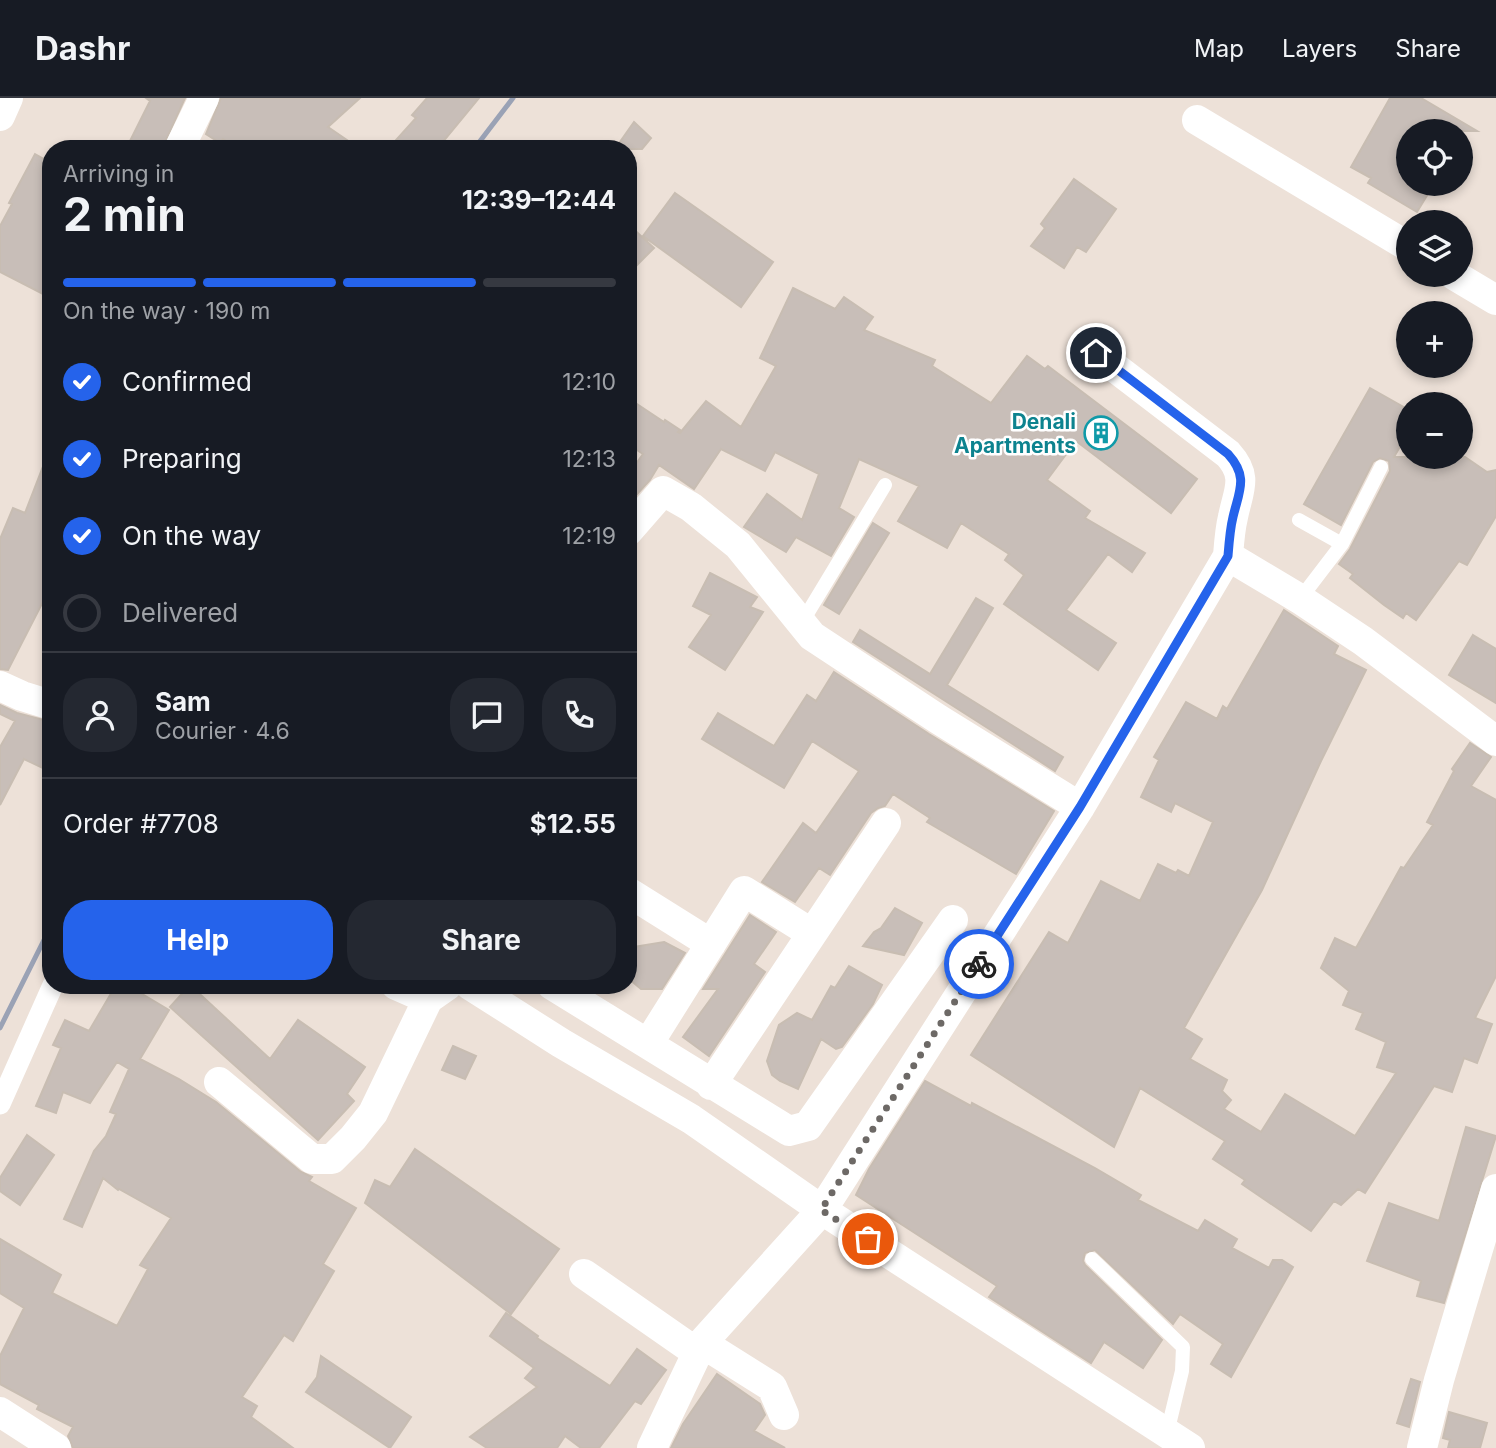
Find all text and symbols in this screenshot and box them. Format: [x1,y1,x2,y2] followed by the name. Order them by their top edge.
[35,28,130,68] text: Dashr
[1194,34,1244,63] text: Map
[1282,34,1357,63] text: Layers
[1395,34,1461,63] text: Share
[1396,119,1473,469] map controls
[1396,119,1473,196] button: locate
[63,160,174,188] text: Arriving in
[462,184,616,215] text: 12:39–12:44
[63,186,186,242] text: 2 min
[1396,210,1473,287] button: layers
[63,297,270,325] text: On the way · 190 m
[1396,301,1473,378] button: +
[1066,323,1126,383] pin
[1077,334,1115,372] icon: home
[63,363,101,401] icon: check
[122,366,252,397] text: Confirmed
[562,368,616,396] text: 12:10
[1396,392,1473,469] button: −
[954,409,1076,458] place label: Denali Apartments
[1082,414,1120,452] building icon: Denali Apartments
[63,440,101,478] icon: check
[122,443,242,474] text: Preparing
[562,445,616,473] text: 12:13
[63,517,101,555] icon: check
[122,520,261,551] text: On the way
[562,522,616,550] text: 12:19
[122,597,238,628] text: Delivered
[63,678,137,752] button: person
[450,678,524,752] button: chat
[542,678,616,752] button: phone
[155,686,211,717] text: Sam
[155,717,290,745] text: Courier · 4.6
[63,808,219,839] text: Order #7708
[530,808,616,839] text: $12.55
[63,900,333,980] button: Help
[347,900,616,980] button: Share
[944,929,1014,999] courier
[960,945,998,983] icon: bike
[838,1209,898,1269] pin
[849,1220,887,1258] icon: bag

